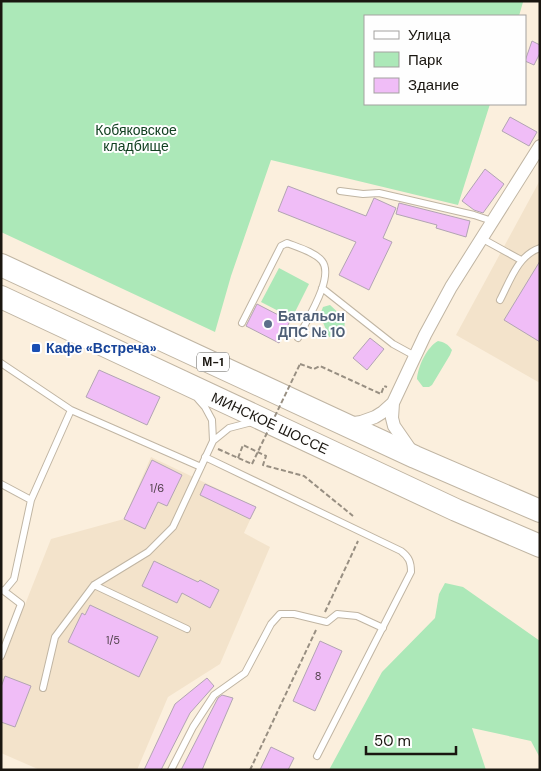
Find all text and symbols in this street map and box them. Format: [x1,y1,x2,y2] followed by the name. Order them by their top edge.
[364,15,526,105] legend
[408,25,451,45] text: Улица
[408,50,442,70] text: Парк
[408,75,459,95] text: Здание
[95,121,177,155] park label: Кобяковское кладбище
[278,307,345,341] place label: Батальон ДПС № 10
[262,318,274,330] marker: Батальон ДПС № 10
[46,339,157,357] place label: Кафе «Встреча»
[30,342,42,354] marker: Кафе «Встреча»
[197,352,229,372] road number: М-1
[209,388,331,458] street label: МИНСКОЕ ШОССЕ
[150,481,164,495] house number: 1/6
[106,633,120,647] house number: 1/5
[315,669,321,683] house number: 8
[366,724,456,756] scale bar
[374,731,411,751] text: 50 m

